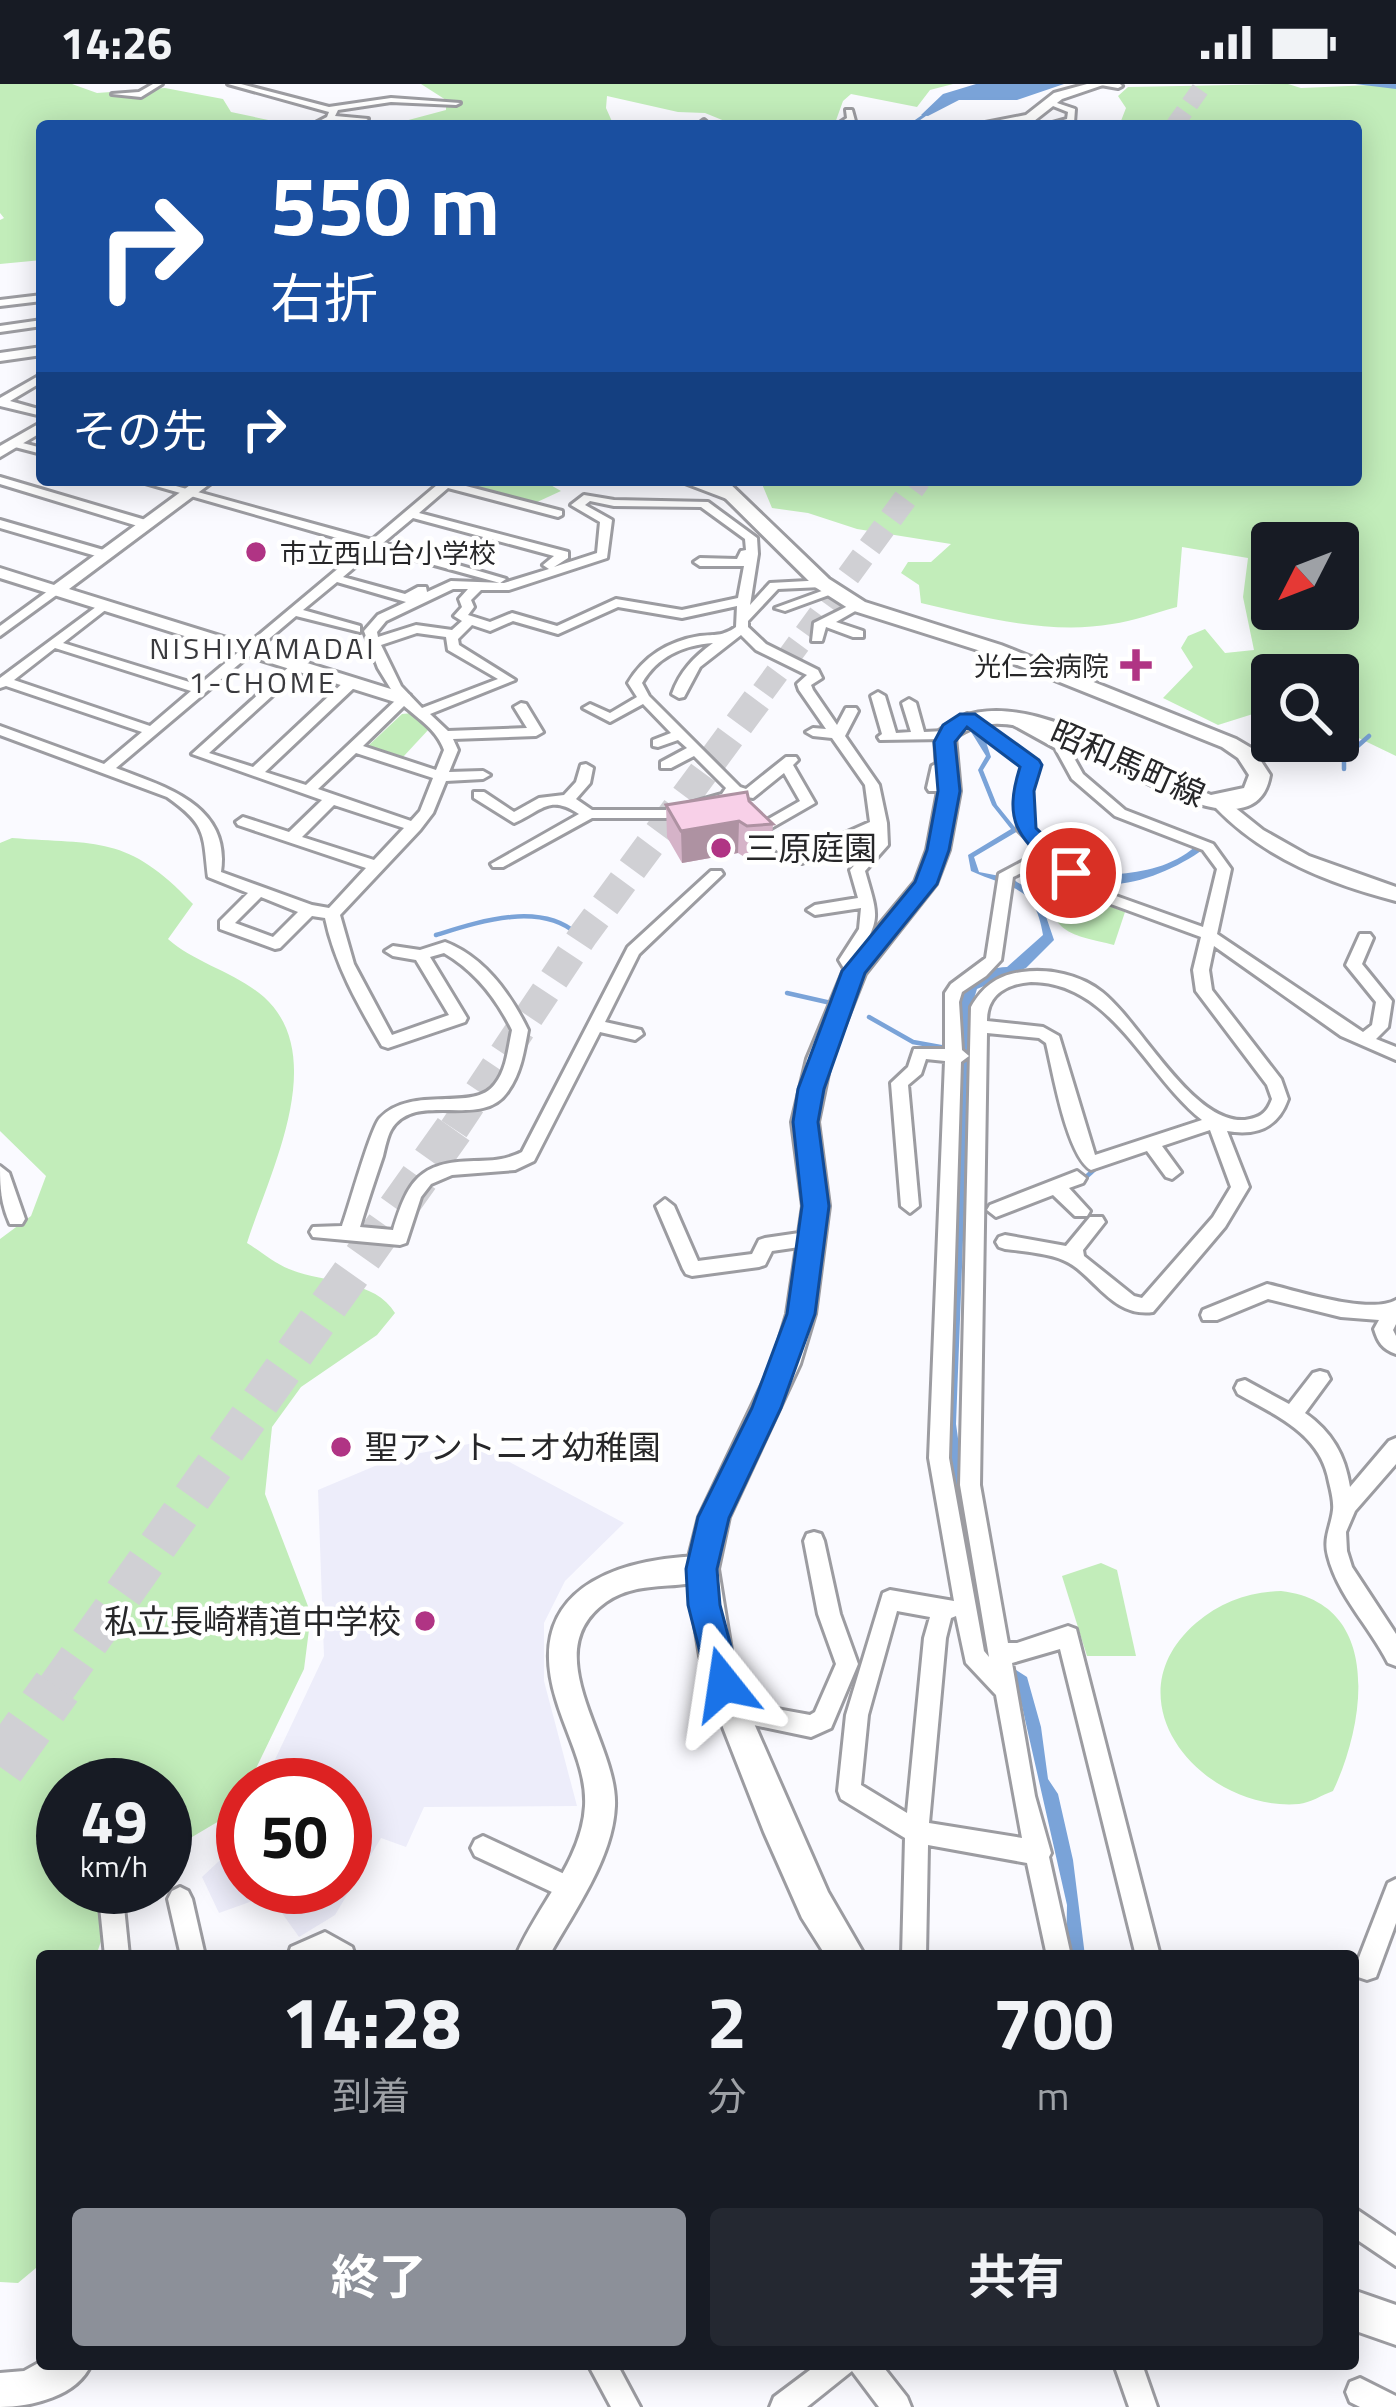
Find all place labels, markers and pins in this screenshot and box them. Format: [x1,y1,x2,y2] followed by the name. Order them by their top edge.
[280,532,496,573] place label: 市立西山台小学校
[243,539,269,565] marker: 市立西山台小学校
[974,645,1109,686] place label: 光仁会病院
[1120,649,1152,681] marker: 光仁会病院
[1020,822,1122,924] pin
[745,823,877,873] place label: 三原庭園
[708,835,734,861] marker: 三原庭園
[365,1422,661,1472] place label: 聖アントニオ幼稚園
[328,1434,354,1460] marker: 聖アントニオ幼稚園
[104,1596,401,1646] place label: 私立長崎精道中学校
[412,1608,438,1634] marker: 私立長崎精道中学校

